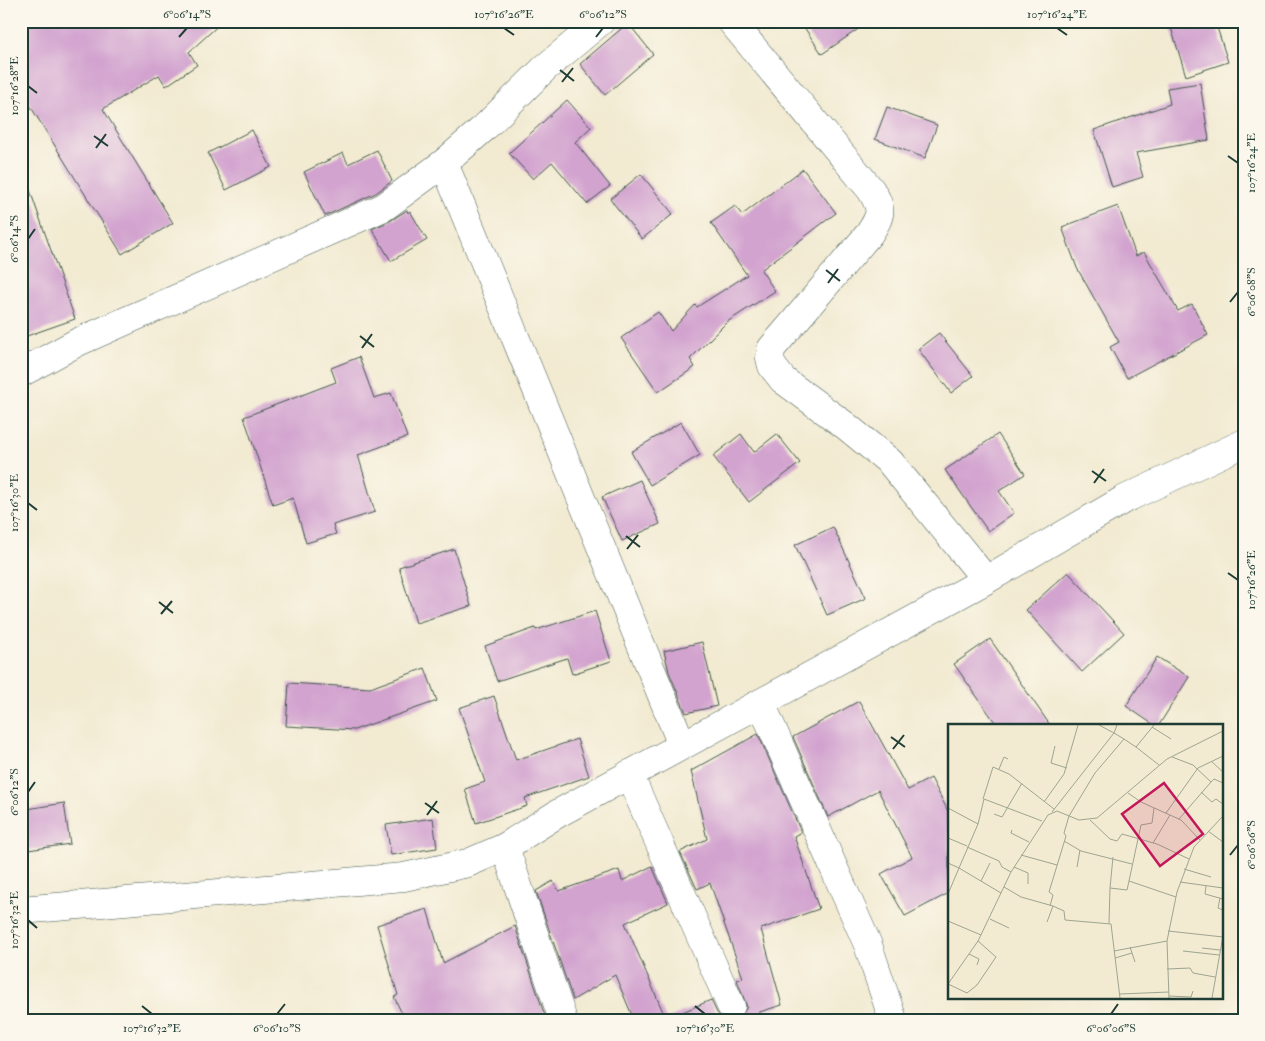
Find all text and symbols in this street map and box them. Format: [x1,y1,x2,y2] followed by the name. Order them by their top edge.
[163,7,211,22] text: 6°06'14"S
[474,7,534,22] text: 107°16'26"E
[579,7,627,22] text: 6°06'12"S
[1027,7,1087,22] text: 107°16'24"E
[7,56,22,116] text: 107°16'28"E
[1244,133,1259,193] text: 107°16'24"E
[7,215,22,263] text: 6°06'14"S
[1244,267,1259,317] text: 6°06'08"S
[7,474,22,532] text: 107°16'30"E
[1244,550,1259,610] text: 107°16'26"E
[948,724,1222,998] inset map
[7,768,22,816] text: 6°06'12"S
[1244,820,1259,870] text: 6°06'06"S
[7,891,22,949] text: 107°16'32"E
[123,1021,181,1036] text: 107°16'32"E
[253,1021,301,1036] text: 6°06'10"S
[676,1021,734,1036] text: 107°16'30"E
[1086,1021,1136,1036] text: 6°06'06"S

